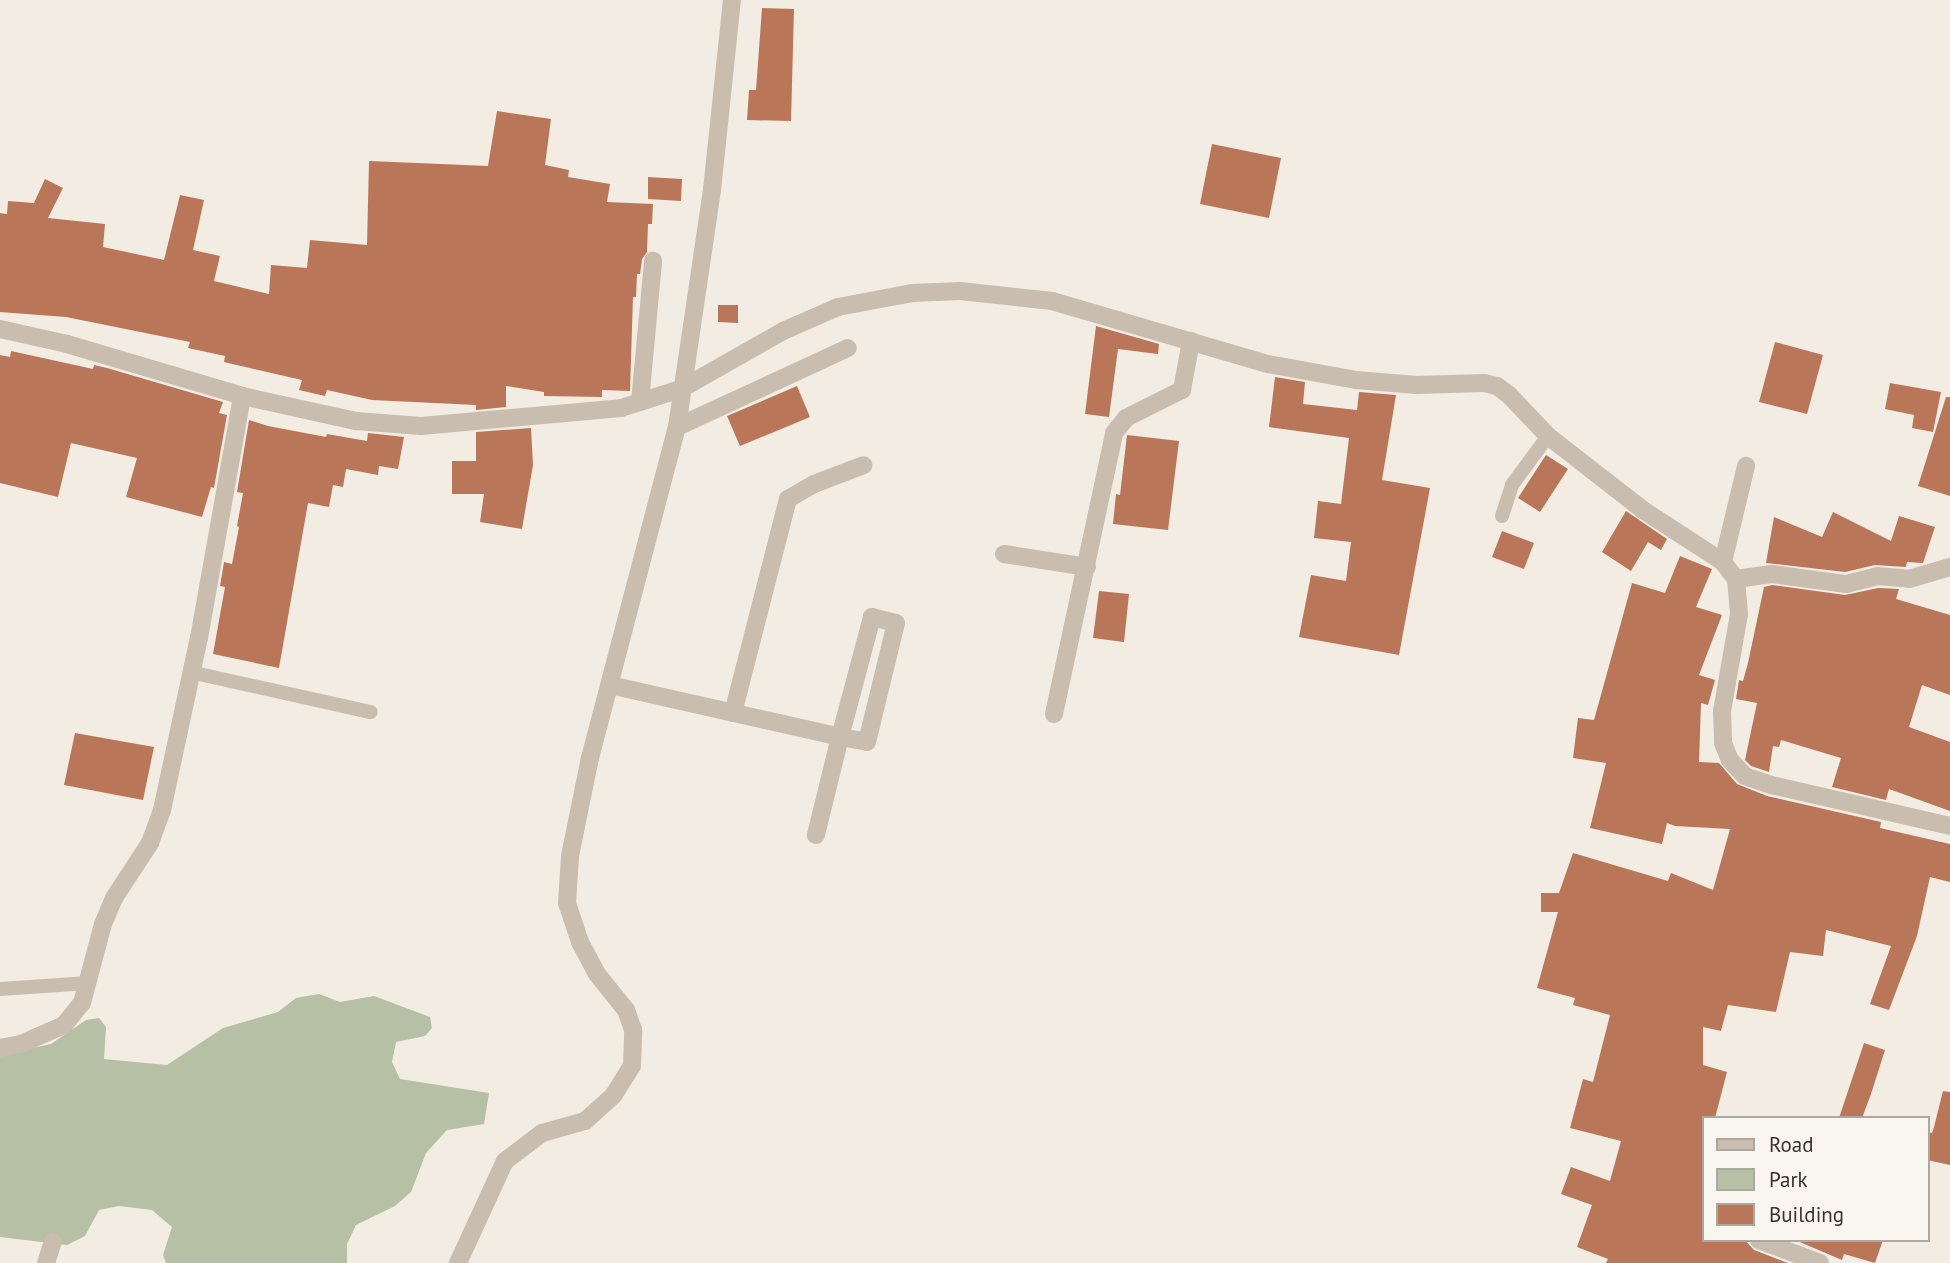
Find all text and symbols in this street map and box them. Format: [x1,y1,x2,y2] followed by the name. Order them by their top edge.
[1702,1116,1929,1242] legend
[1769,1131,1813,1158] text: Road
[1769,1166,1808,1193] text: Park
[1769,1201,1844,1228] text: Building

